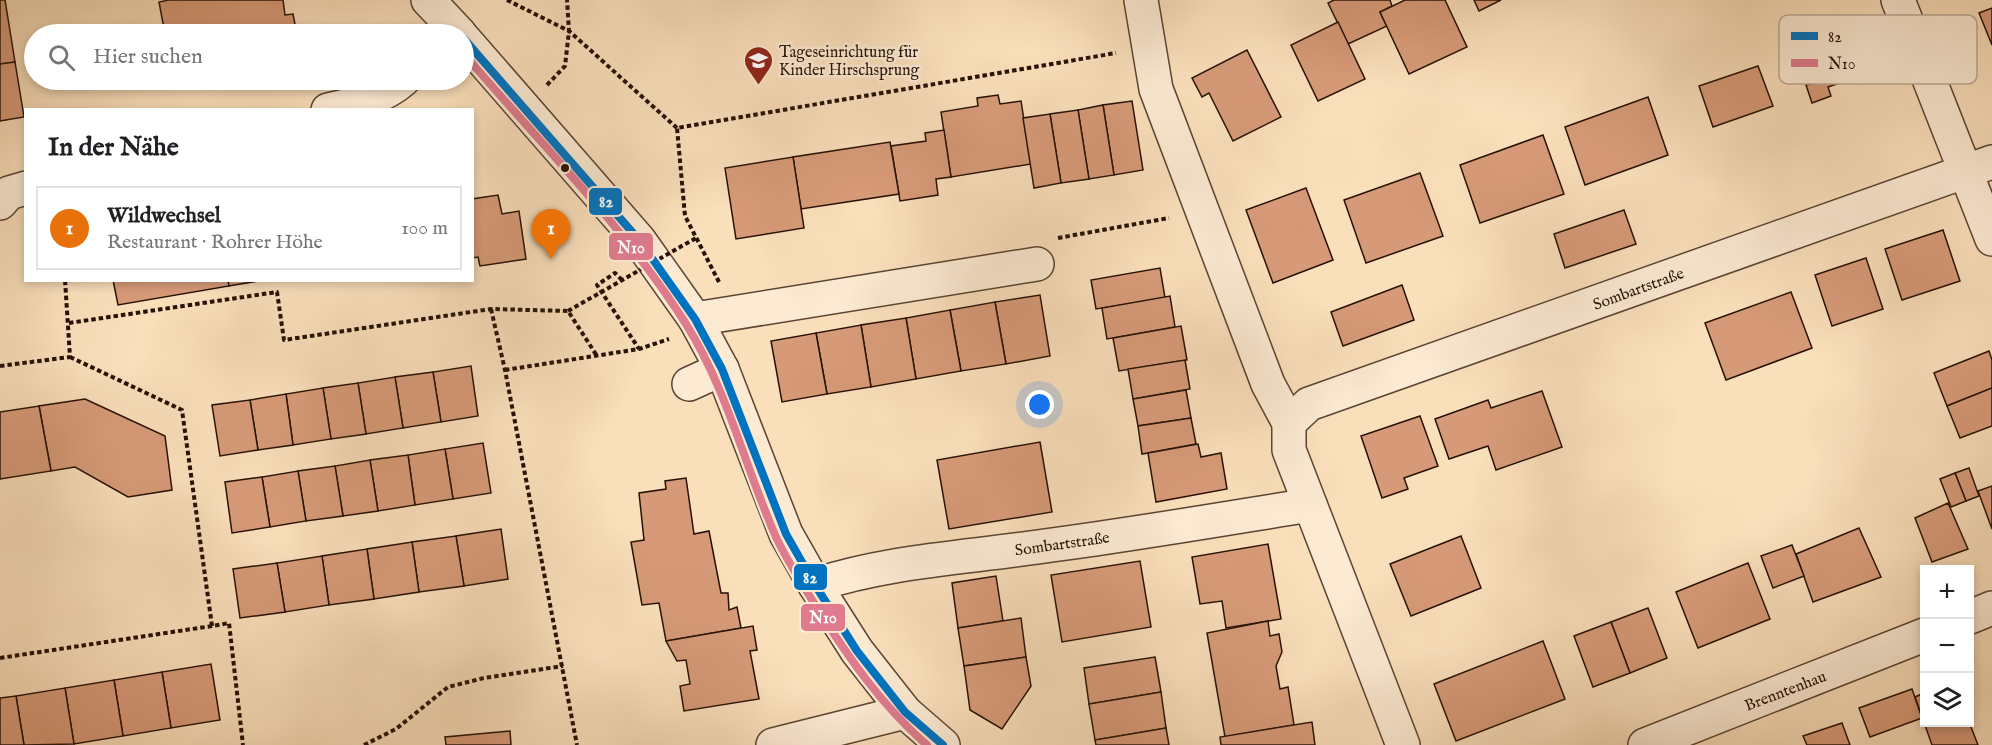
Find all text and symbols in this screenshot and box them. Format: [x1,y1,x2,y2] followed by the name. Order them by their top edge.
[1779,15,1977,84] legend
[24,24,474,90] search box
[1828,28,1842,48] text: 82
[45,41,78,74] icon: search
[93,43,203,71] text: Hier suchen
[779,43,919,81] place label: Tageseinrichtung für Kinder Hirschsprung
[742,44,774,86] school or university icon: Tageseinrichtung für Kinder Hirschsprung
[1828,55,1856,75] text: N10
[48,131,179,164] text: In der Nähe
[559,162,571,174] unlabelled marker
[588,187,623,216] line badge: 82
[599,193,613,213] text: 82
[107,202,221,230] text: Wildwechsel
[532,210,570,259] pin: 1
[66,216,73,241] text: 1
[401,216,448,241] text: 100 m
[107,230,323,255] text: Restaurant · Rohrer Höhe
[608,232,654,261] line badge: N10
[616,239,645,259] text: N10
[1590,264,1687,316] street label: Sombartstraße
[1025,390,1054,419] your location
[1014,528,1111,562] street label: Sombartstraße
[793,563,828,591] line badge: 82
[1920,565,1974,727] map controls
[1920,565,1974,619] button: +
[803,569,817,589] text: 82
[800,603,846,632] line badge: N10
[808,609,837,629] text: N10
[1920,619,1974,673] button: −
[1742,667,1829,717] street label: Brenntenhau
[1920,673,1974,727] button: layers

